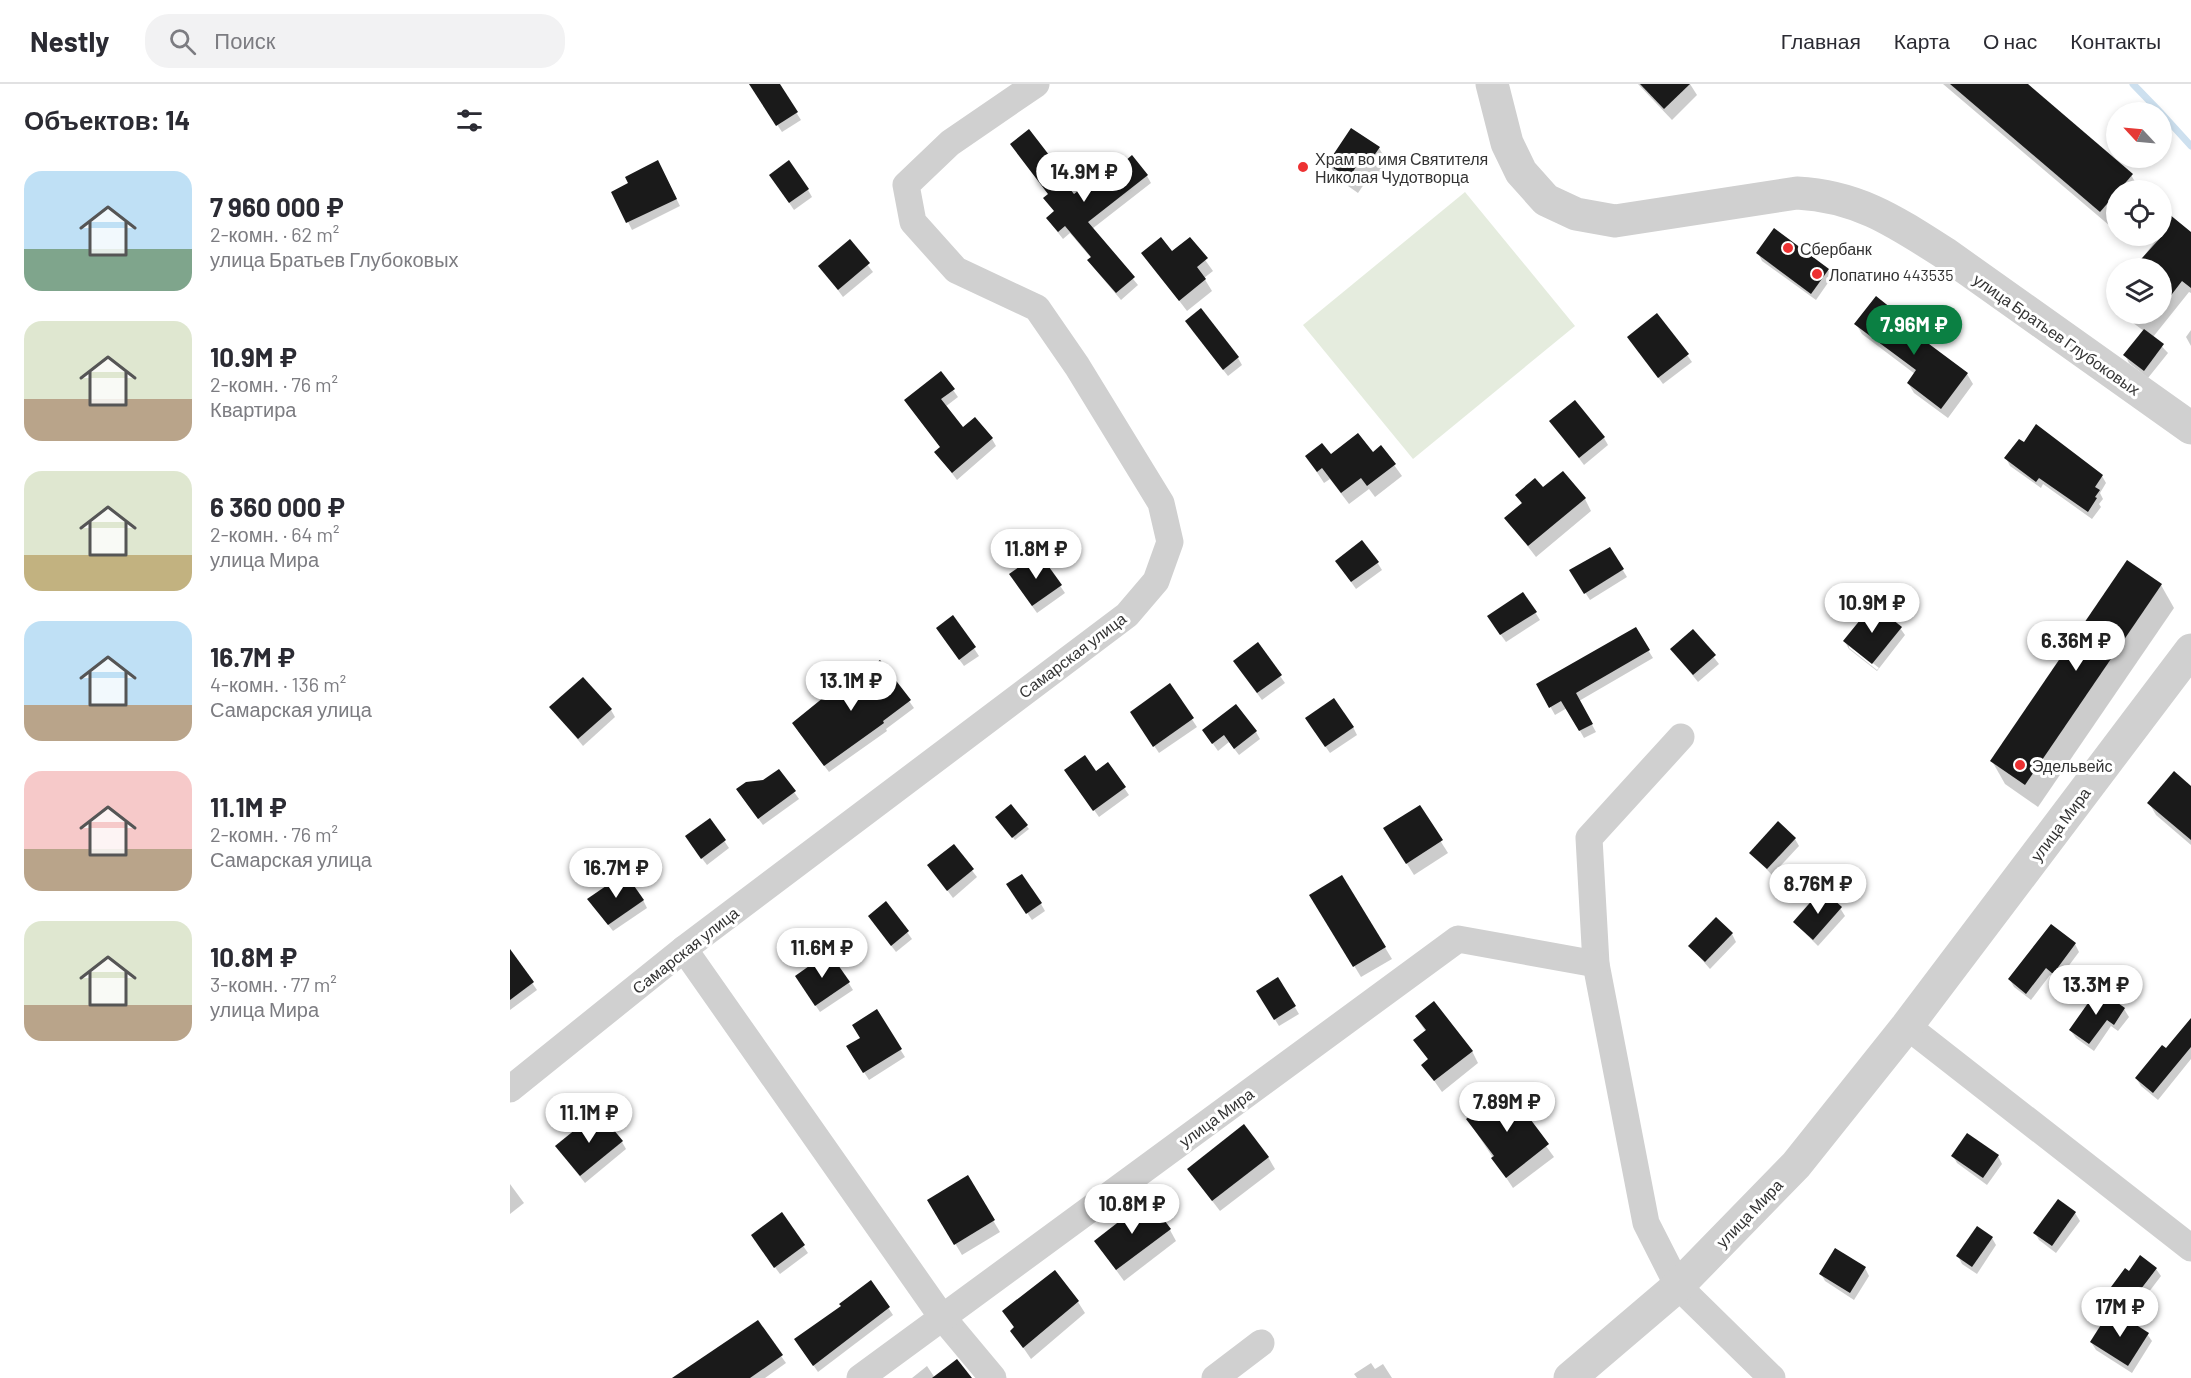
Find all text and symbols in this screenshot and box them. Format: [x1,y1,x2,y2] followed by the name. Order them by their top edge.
[145,14,565,68] search box
[30,24,109,58] text: Nestly
[166,25,199,58] icon: search
[214,27,275,53] text: Поиск
[1781,28,1861,53] text: Главная
[1894,28,1950,53] text: Карта
[1983,28,2037,53] text: О нас
[2070,28,2161,53] text: Контакты
[2106,102,2172,168] north arrow
[2106,102,2172,324] map controls
[24,104,190,135] text: Объектов: 14
[453,104,486,137] icon: filters
[1315,149,1488,186] place label: Храм во имя Святителя Николая Чудотворца
[1029,152,1139,203] pin: 14.9M ₽
[1050,159,1118,183] text: 14.9M ₽
[1296,160,1310,174] marker: Храм во имя Святителя Николая Чудотворца
[2106,180,2172,246] button: locate
[210,191,344,222] text: 7 960 000 ₽
[72,195,144,267] icon: home
[210,222,339,246] text: 2-комн. · 62 m²
[1800,239,1873,258] place label: Сбербанк
[1781,241,1795,255] marker: Сбербанк
[210,247,459,271] text: улица Братьев Глубоковых
[2106,258,2172,324] button: layers
[1829,265,1953,284] place label: Лопатино 443535
[1810,267,1824,281] marker: Лопатино 443535
[1970,269,2144,399] street label: улица Братьев Глубоковых
[1859,305,1969,356] pin: 7.96M ₽
[1880,312,1948,336] text: 7.96M ₽
[210,341,297,372] text: 10.9M ₽
[72,345,144,417] icon: home
[210,372,338,396] text: 2-комн. · 76 m²
[210,397,296,421] text: Квартира
[210,491,345,522] text: 6 360 000 ₽
[72,495,144,567] icon: home
[210,522,340,546] text: 2-комн. · 64 m²
[981,529,1091,580] pin: 11.8M ₽
[1005,536,1067,560] text: 11.8M ₽
[210,547,319,571] text: улица Мира
[1817,583,1927,634] pin: 10.9M ₽
[1839,590,1905,614] text: 10.9M ₽
[1015,608,1130,702] street label: Самарская улица
[2021,621,2131,672] pin: 6.36M ₽
[2041,628,2111,652] text: 6.36M ₽
[210,641,295,672] text: 16.7M ₽
[72,645,144,717] icon: home
[796,661,906,712] pin: 13.1M ₽
[820,668,882,692] text: 13.1M ₽
[210,672,346,696] text: 4-комн. · 136 m²
[210,697,372,721] text: Самарская улица
[2032,756,2113,775] place label: Эдельвейс
[2013,758,2027,772] marker: Эдельвейс
[2026,783,2094,865] street label: улица Мира
[210,791,287,822] text: 11.1M ₽
[72,795,144,867] icon: home
[210,822,338,846] text: 2-комн. · 76 m²
[210,847,372,871] text: Самарская улица
[561,848,671,899] pin: 16.7M ₽
[583,855,649,879] text: 16.7M ₽
[1763,864,1873,915] pin: 8.76M ₽
[1783,871,1853,895] text: 8.76M ₽
[628,903,742,997] street label: Самарская улица
[767,928,877,979] pin: 11.6M ₽
[791,935,853,959] text: 11.6M ₽
[210,941,297,972] text: 10.8M ₽
[72,945,144,1017] icon: home
[2041,965,2151,1016] pin: 13.3M ₽
[210,972,337,996] text: 3-комн. · 77 m²
[2063,972,2129,996] text: 13.3M ₽
[210,997,319,1021] text: улица Мира
[1452,1082,1562,1133] pin: 7.89M ₽
[1175,1084,1257,1150] street label: улица Мира
[1473,1089,1541,1113] text: 7.89M ₽
[534,1093,644,1144] pin: 11.1M ₽
[559,1100,619,1124] text: 11.1M ₽
[1712,1175,1786,1251] street label: улица Мира
[1077,1184,1187,1235] pin: 10.8M ₽
[1098,1191,1166,1215] text: 10.8M ₽
[2078,1287,2162,1338] pin: 17M ₽
[2095,1294,2145,1318] text: 17M ₽

